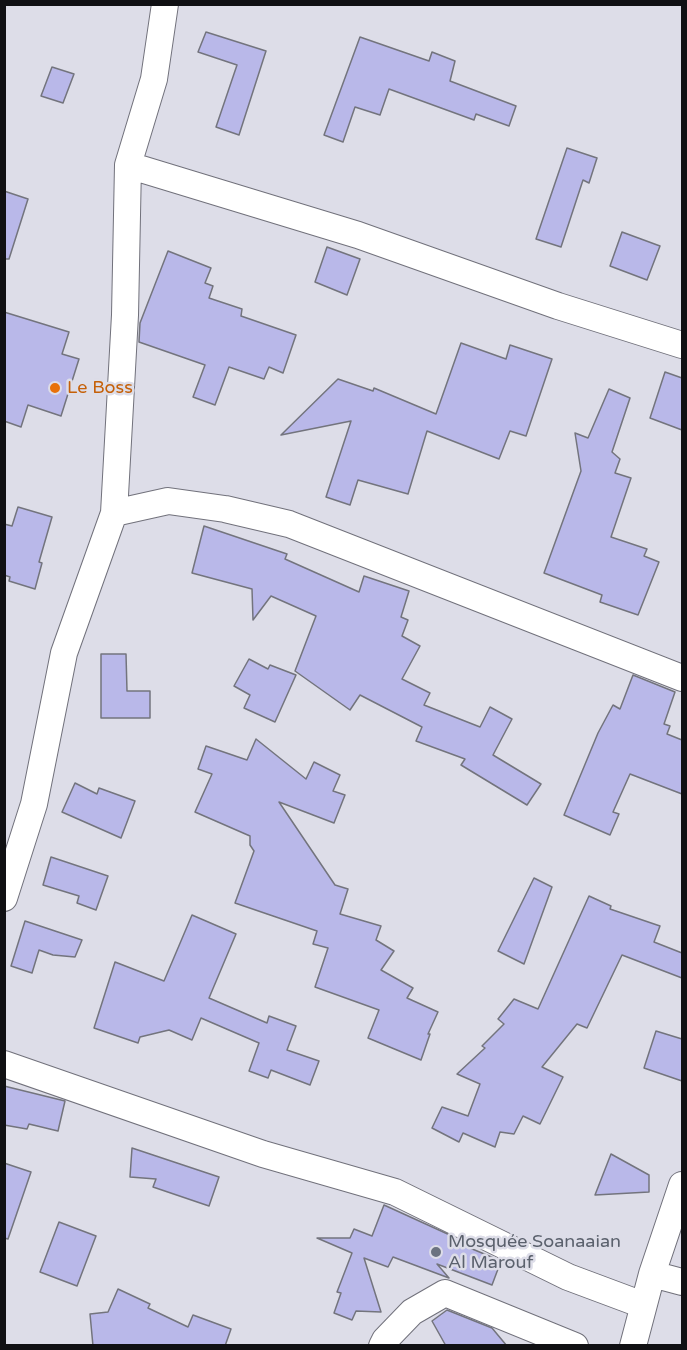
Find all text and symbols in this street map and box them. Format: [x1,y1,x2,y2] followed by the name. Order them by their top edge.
[67,377,133,399] place label: Le Boss
[48,381,62,395] marker: Le Boss
[448,1231,621,1274] place label: Mosquée Soanaaian Al Marouf
[429,1245,443,1259] marker: Mosquée Soanaaian Al Marouf

